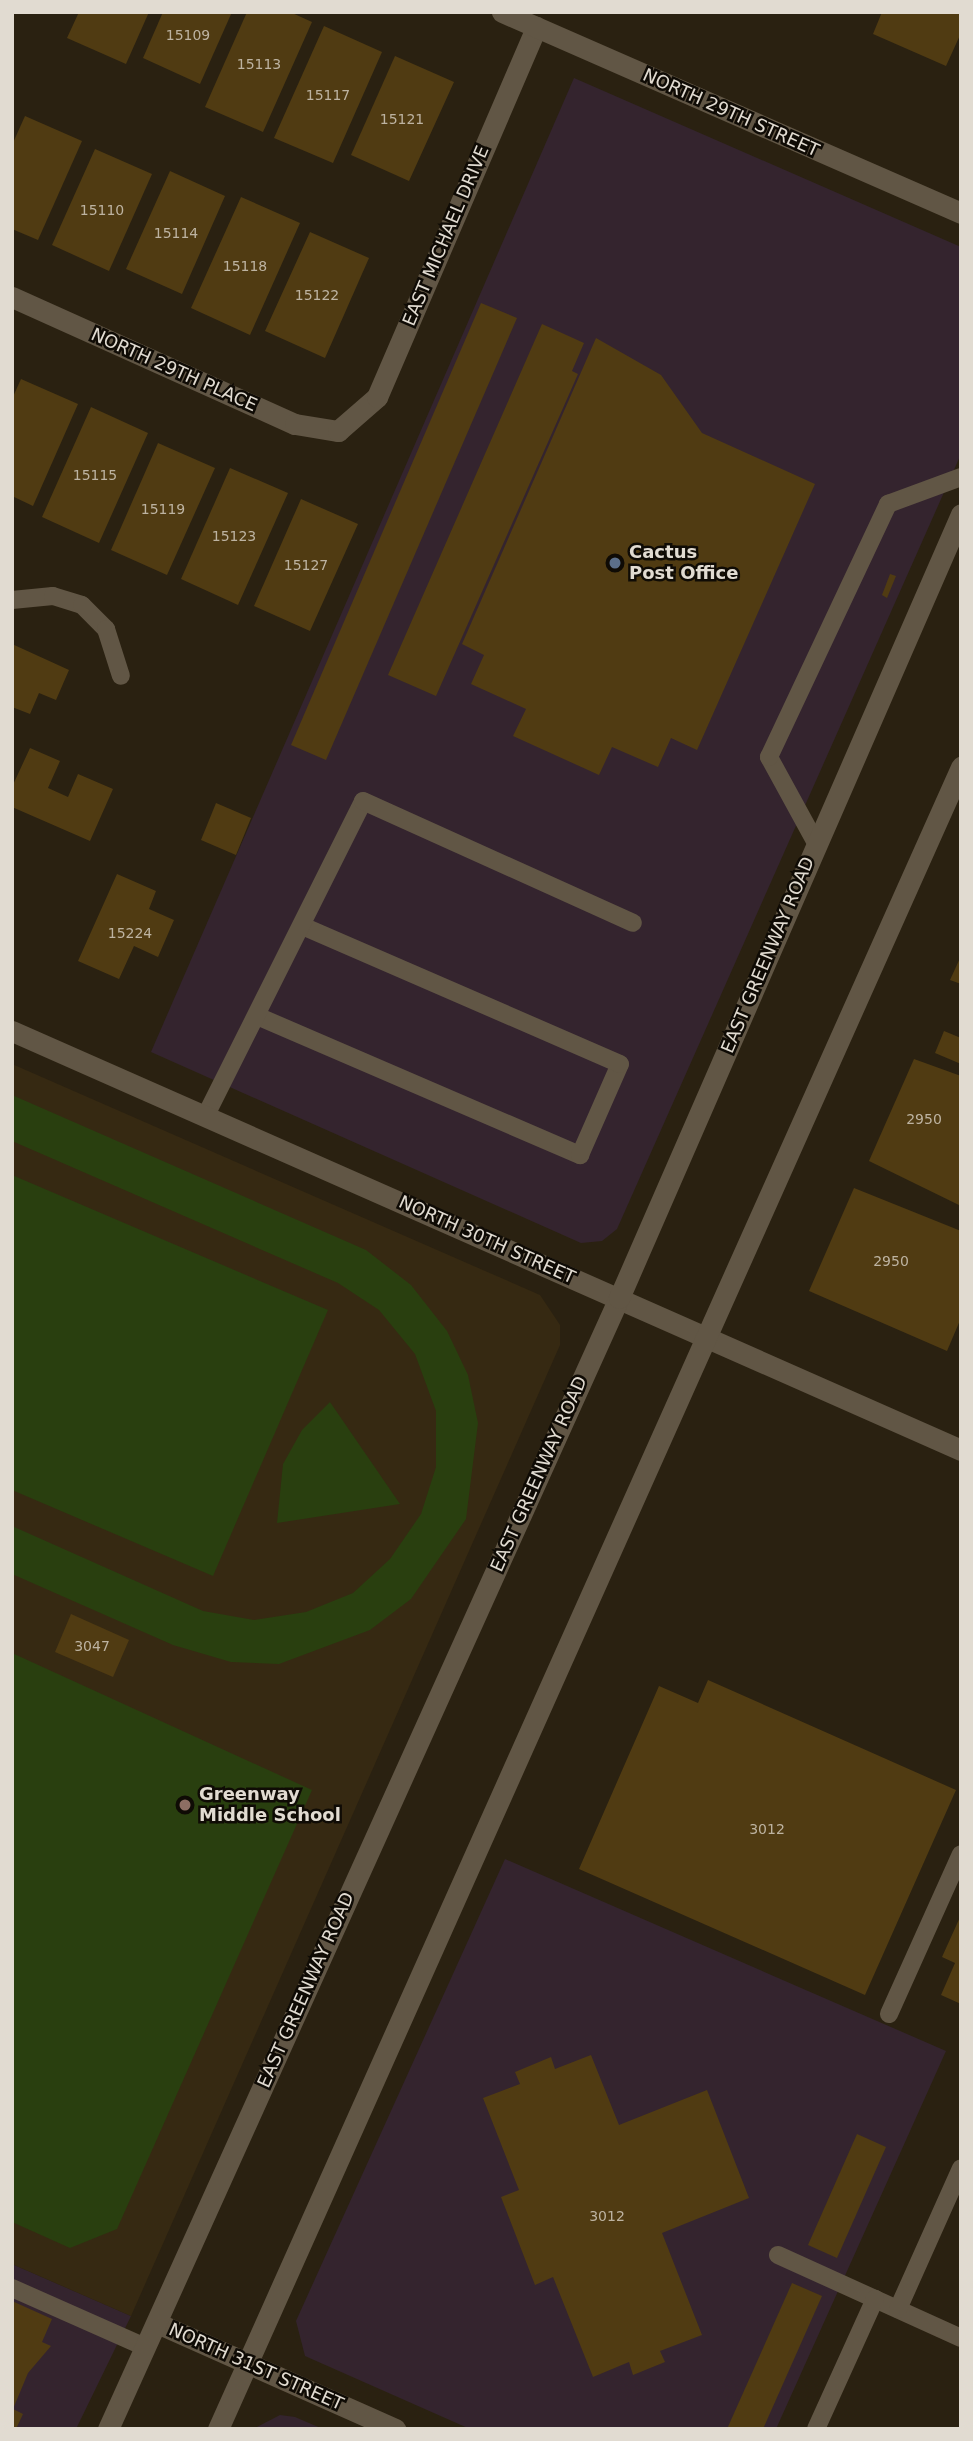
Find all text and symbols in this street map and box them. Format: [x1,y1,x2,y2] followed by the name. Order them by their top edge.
[166,27,210,43] house number: 15109
[237,56,281,72] house number: 15113
[639,64,823,162] street label: NORTH 29TH STREET
[306,87,350,103] house number: 15117
[380,111,424,127] house number: 15121
[398,143,494,329] street label: EAST MICHAEL DRIVE
[80,202,124,218] house number: 15110
[154,225,198,241] house number: 15114
[223,258,267,274] house number: 15118
[295,287,339,303] house number: 15122
[88,324,260,416] street label: NORTH 29TH PLACE
[73,467,117,483] house number: 15115
[141,501,185,517] house number: 15119
[212,528,256,544] house number: 15123
[629,542,738,584] place label: Cactus Post Office
[607,555,623,571] marker: Cactus Post Office
[284,557,328,573] house number: 15127
[717,853,819,1057] street label: EAST GREENWAY ROAD
[108,925,152,941] house number: 15224
[906,1111,942,1127] house number: 2950
[395,1191,579,1289] street label: NORTH 30TH STREET
[873,1253,909,1269] house number: 2950
[486,1373,592,1575] street label: EAST GREENWAY ROAD
[74,1638,110,1654] house number: 3047
[199,1784,341,1826] place label: Greenway Middle School
[177,1797,193,1813] marker: Greenway Middle School
[749,1821,785,1837] house number: 3012
[253,1889,359,2091] street label: EAST GREENWAY ROAD
[589,2208,625,2224] house number: 3012
[165,2319,347,2415] street label: NORTH 31ST STREET

